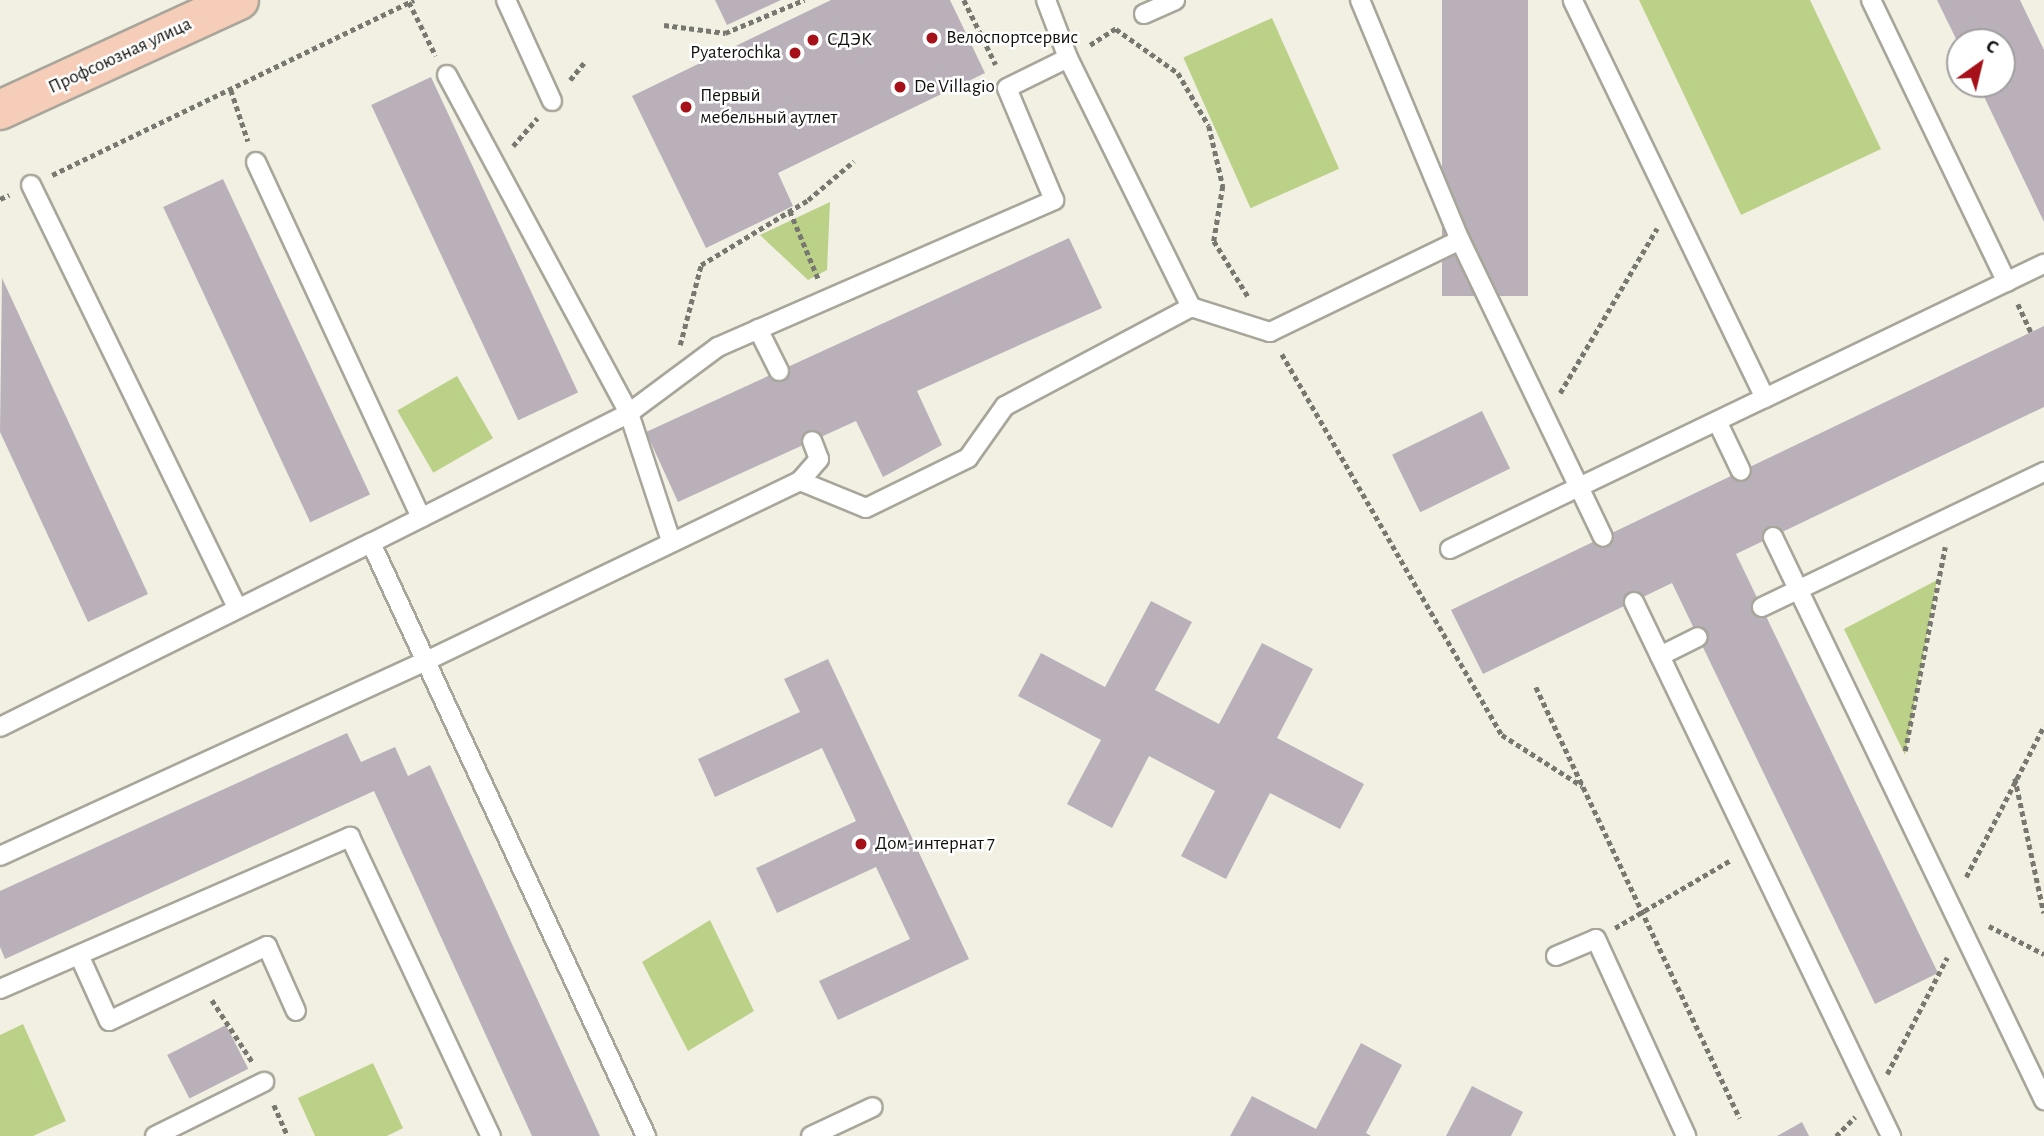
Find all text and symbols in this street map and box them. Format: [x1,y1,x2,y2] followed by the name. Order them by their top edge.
[45,13,195,99] street label: Профсоюзная улица
[946,27,1078,49] place label: Велоспортсервис
[1946,28,2016,98] north arrow
[827,29,872,51] place label: СДЭК
[924,30,940,46] marker: Велоспортсервис
[805,32,821,48] marker: СДЭК
[1982,36,2002,58] text: С
[690,42,781,64] place label: Pyaterochka
[787,45,803,61] marker: Pyaterochka
[914,76,995,98] place label: De Villagio
[892,79,908,95] marker: De Villagio
[700,85,837,129] place label: Первый мебельный аутлет
[678,99,694,115] marker: Первый мебельный аутлет
[875,833,995,855] place label: Дом-интернат 7
[853,836,869,852] marker: Дом-интернат 7

